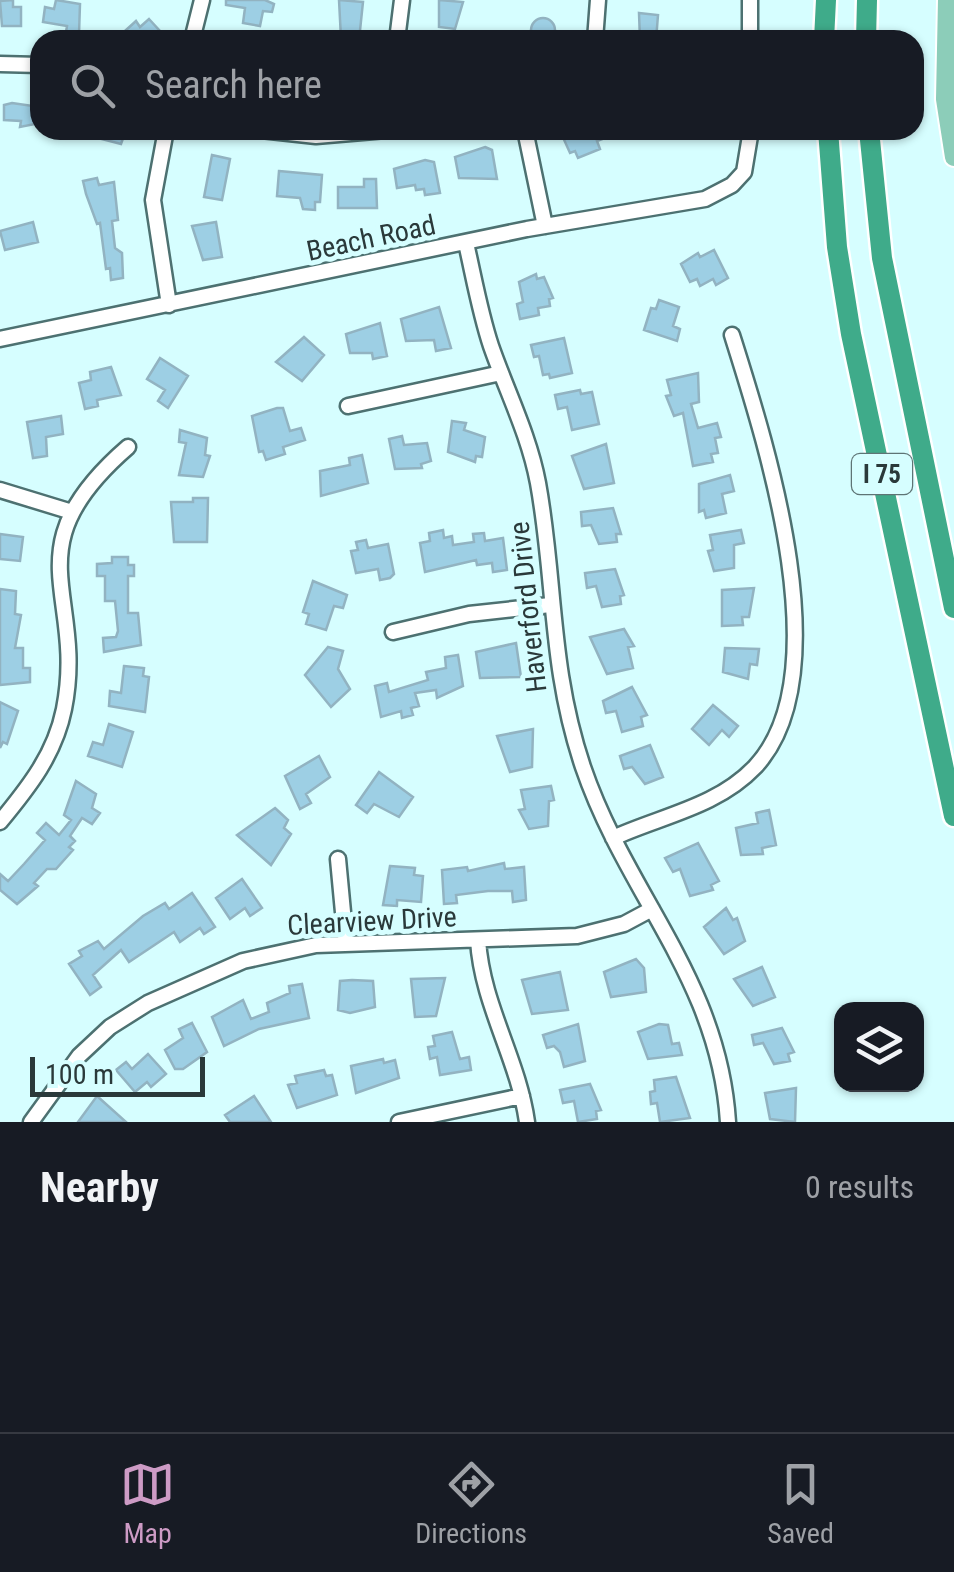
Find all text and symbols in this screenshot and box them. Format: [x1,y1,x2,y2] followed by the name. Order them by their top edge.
[30,30,924,140] search box
[65,58,120,113] icon: search
[145,63,322,107] text: Search here
[304,208,438,268] street label: Beach Road
[852,454,912,494] road number: I 75
[503,520,553,694] street label: Haverford Drive
[286,900,458,942] street label: Clearview Drive
[834,1002,924,1092] map controls
[834,1002,924,1092] button: layers
[30,1052,205,1096] scale bar
[45,1058,114,1091] text: 100 m
[40,1163,159,1212] text: Nearby
[805,1168,914,1206] text: 0 results
[120,1457,175,1550] tab: Map
[415,1457,527,1550] tab: Directions
[767,1457,834,1550] tab: Saved

